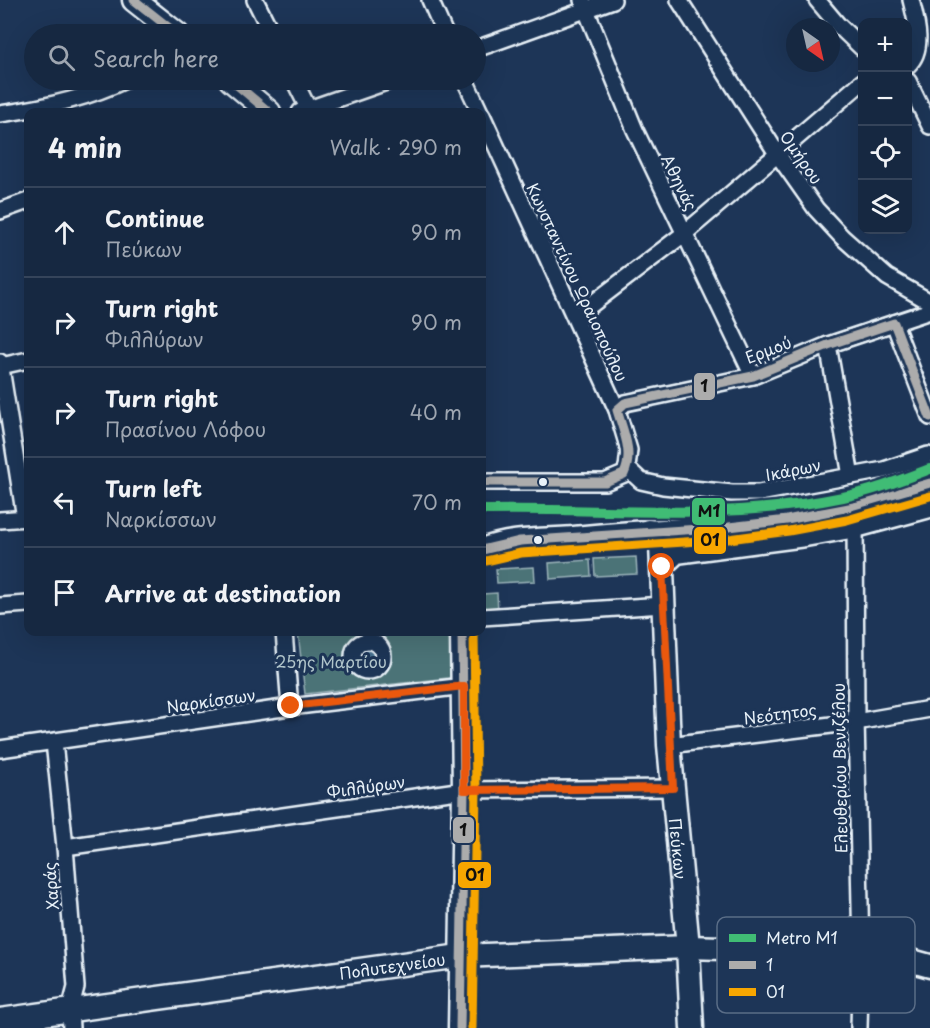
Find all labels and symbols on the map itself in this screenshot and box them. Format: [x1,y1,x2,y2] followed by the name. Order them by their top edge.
[786,18,840,72] north arrow
[775,125,829,189] street label: Ομήρου
[656,150,704,214] street label: Αθηνάς
[521,179,635,385] street label: Κωνσταντίνου Ωραιοπούλου
[742,329,794,369] street label: Ερμού
[693,372,716,401] line badge: 1
[700,373,708,397] text: 1
[763,452,823,486] street label: Ικάρων
[537,476,549,488] unlabelled marker
[691,497,726,526] line badge: Μ1
[698,498,721,522] text: Μ1
[693,526,727,555] line badge: 01
[700,527,720,551] text: 01
[532,534,544,546] unlabelled marker
[648,553,674,579] route start
[275,649,387,673] park label: 25ης Μαρτίου
[165,682,257,718] street label: Ναρκίσσων
[826,683,852,853] street label: Ελευθερίου Βενιζέλου
[277,692,303,718] route end
[742,697,818,729] street label: Νεότητος
[325,769,407,803] street label: Φιλλύρων
[452,816,475,844] line badge: 1
[664,816,694,881] street label: Πεύκων
[459,817,467,841] text: 1
[36,861,64,911] street label: Χαράς
[457,861,492,889] line badge: 01
[465,862,485,886] text: 01
[717,917,915,1013] legend
[766,925,838,949] text: Metro Μ1
[338,946,447,985] street label: Πολυτεχνείου
[766,952,773,976] text: 1
[766,979,785,1003] text: 01

